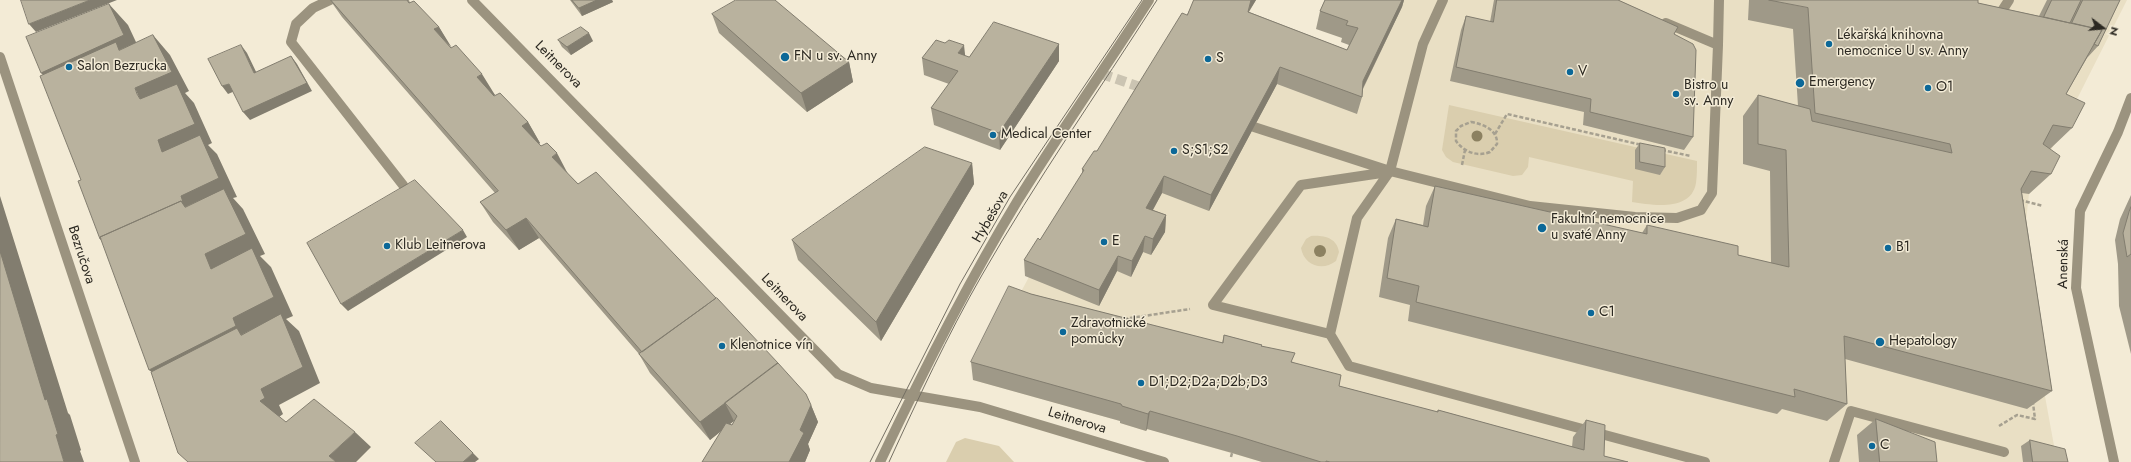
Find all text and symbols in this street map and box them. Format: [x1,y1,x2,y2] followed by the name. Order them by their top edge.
[2083,8,2123,48] north arrow
[2106,25,2123,38] text: N
[1837,28,1968,60] place label: Lékařská knihovna nemocnice U sv. Anny
[531,38,585,92] street label: Leitnerova
[1824,39,1834,49] marker: Lékařská knihovna nemocnice U sv. Anny
[794,49,877,65] place label: FN u sv. Anny
[779,51,791,63] marker: FN u sv. Anny
[1216,51,1224,67] place label: S
[1203,54,1213,64] marker: S
[77,59,167,75] place label: Salon Bezrucka
[64,62,74,72] marker: Salon Bezrucka
[1578,64,1587,80] place label: V
[1565,67,1575,77] marker: V
[1809,75,1875,91] place label: Emergency
[1794,77,1806,89] marker: Emergency
[1684,78,1733,110] place label: Bistro u sv. Anny
[1936,80,1953,96] place label: O1
[1923,83,1933,93] marker: O1
[1671,89,1681,99] marker: Bistro u sv. Anny
[1001,127,1092,143] place label: Medical Center
[988,130,998,140] marker: Medical Center
[1182,143,1229,159] place label: S;S1;S2
[1169,146,1179,156] marker: S;S1;S2
[969,188,1013,246] street label: Hybešova
[1551,212,1664,244] place label: Fakultní nemocnice u svaté Anny
[1536,222,1548,234] marker: Fakultní nemocnice u svaté Anny
[64,224,98,286] street label: Bezručova
[1112,234,1120,250] place label: E
[1099,237,1109,247] marker: E
[395,238,486,254] place label: Klub Leitnerova
[2055,239,2073,289] street label: Anenská
[1896,240,1910,256] place label: B1
[382,241,392,251] marker: Klub Leitnerova
[1883,243,1893,253] marker: B1
[757,271,811,325] street label: Leitnerova
[1599,305,1615,321] place label: C1
[1586,308,1596,318] marker: C1
[1071,316,1146,348] place label: Zdravotnické pomůcky
[1058,327,1068,337] marker: Zdravotnické pomůcky
[1889,334,1957,350] place label: Hepatology
[1874,336,1886,348] marker: Hepatology
[730,338,813,354] place label: Klenotnice vín
[717,341,727,351] marker: Klenotnice vín
[1149,375,1268,391] place label: D1;D2;D2a;D2b;D3
[1136,378,1146,388] marker: D1;D2;D2a;D2b;D3
[1046,404,1108,438] street label: Leitnerova
[1880,438,1890,454] place label: C
[1867,441,1877,451] marker: C

